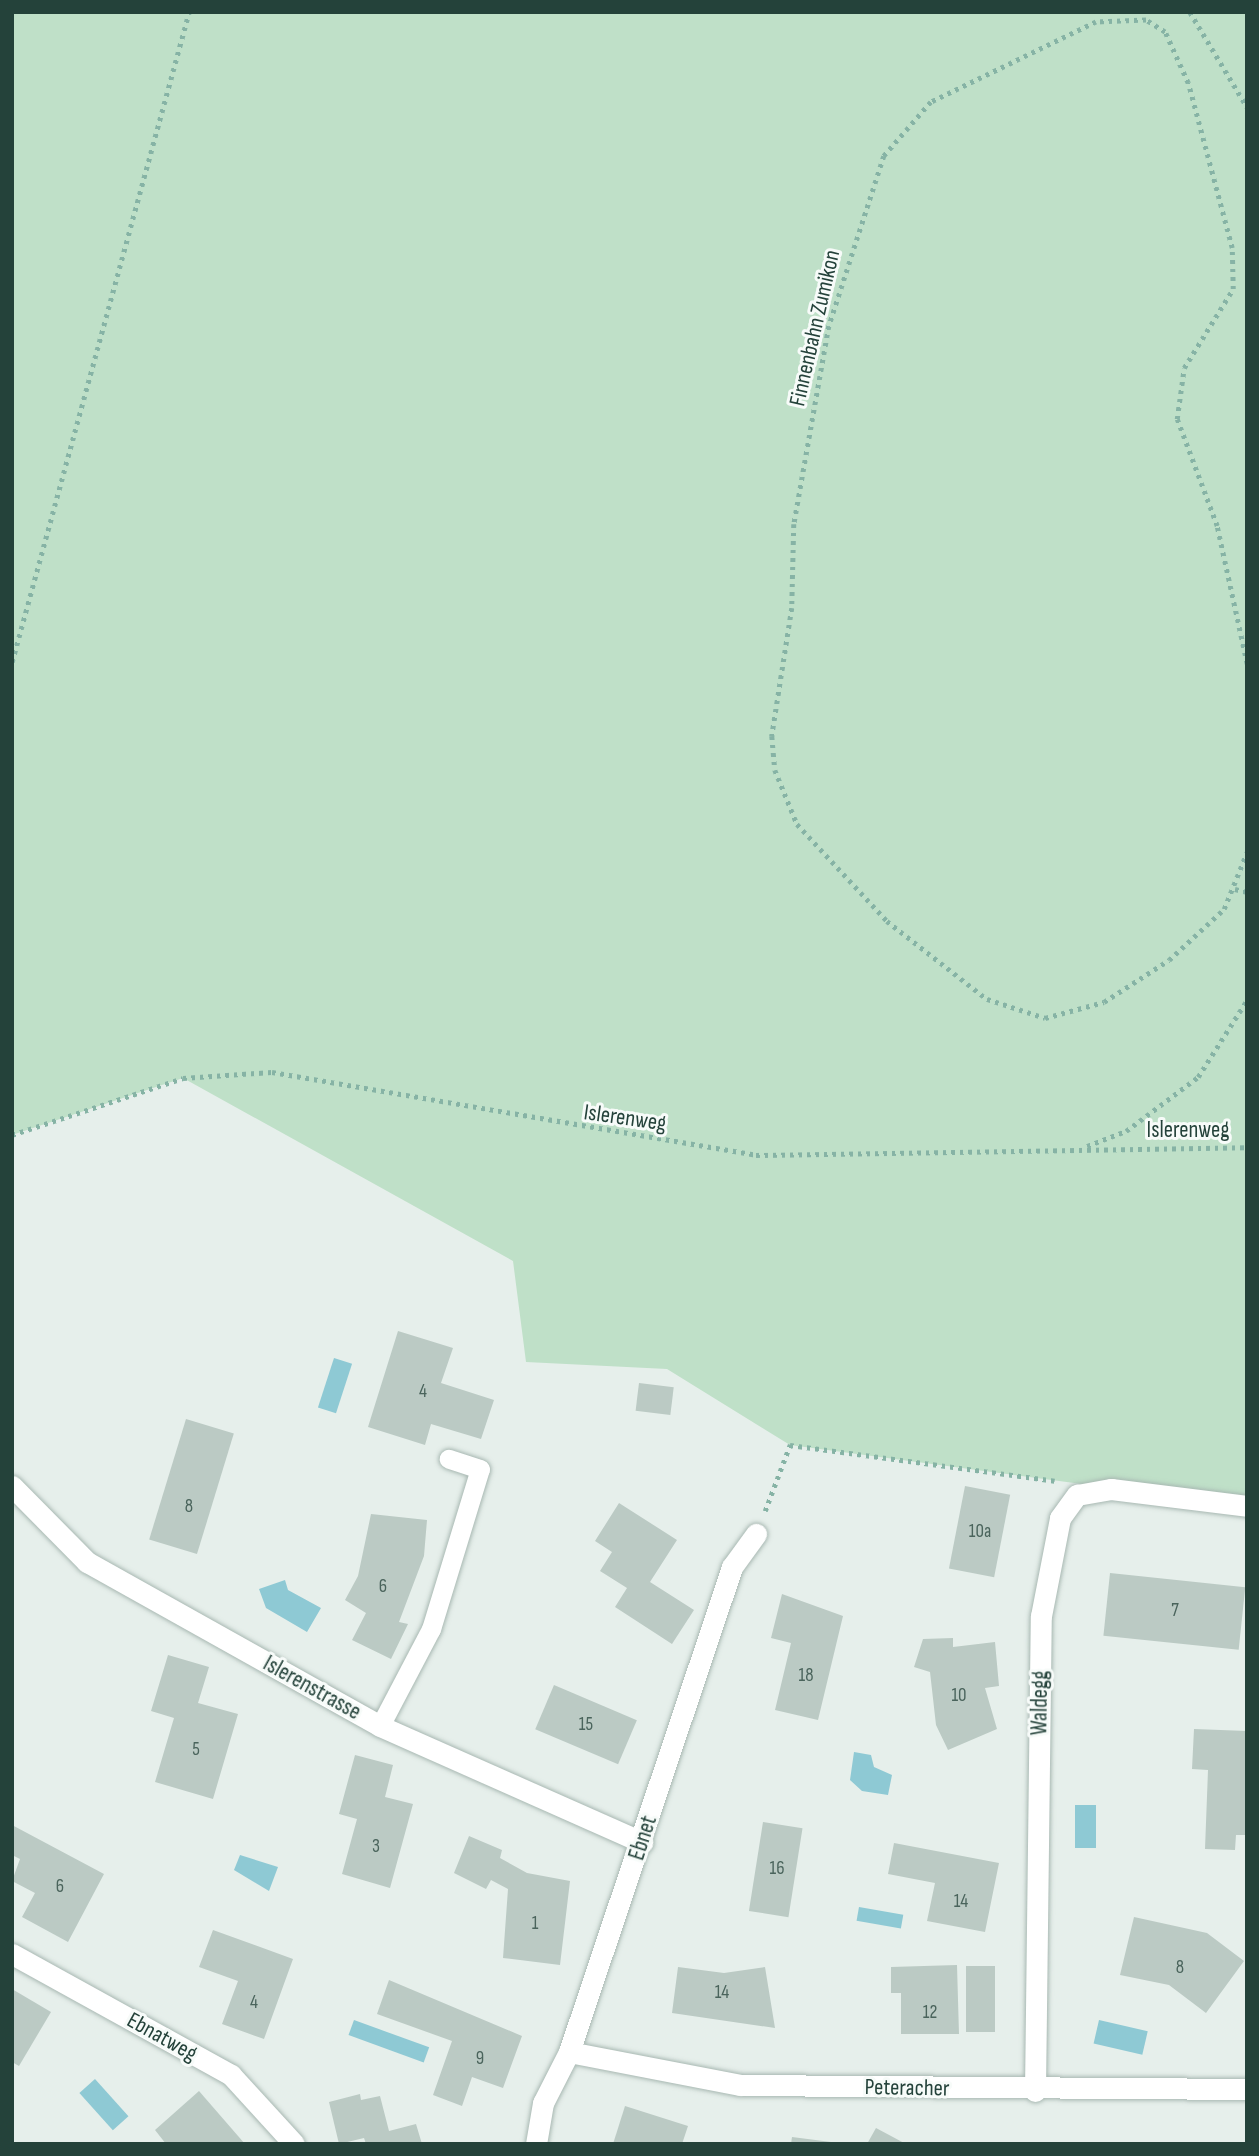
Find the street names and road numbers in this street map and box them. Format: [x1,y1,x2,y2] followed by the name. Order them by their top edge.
[784,247,846,409] street label: Finnenbahn Zumikon
[582,1099,668,1137] street label: Islerenweg
[1147,1116,1229,1144] street label: Islerenweg
[258,1650,366,1726] street label: Islerenstrasse
[1026,1670,1054,1736] street label: Waldegg
[623,1812,663,1864] street label: Ebnet
[122,2007,202,2067] street label: Ebnatweg
[864,2073,950,2103] street label: Peteracher

